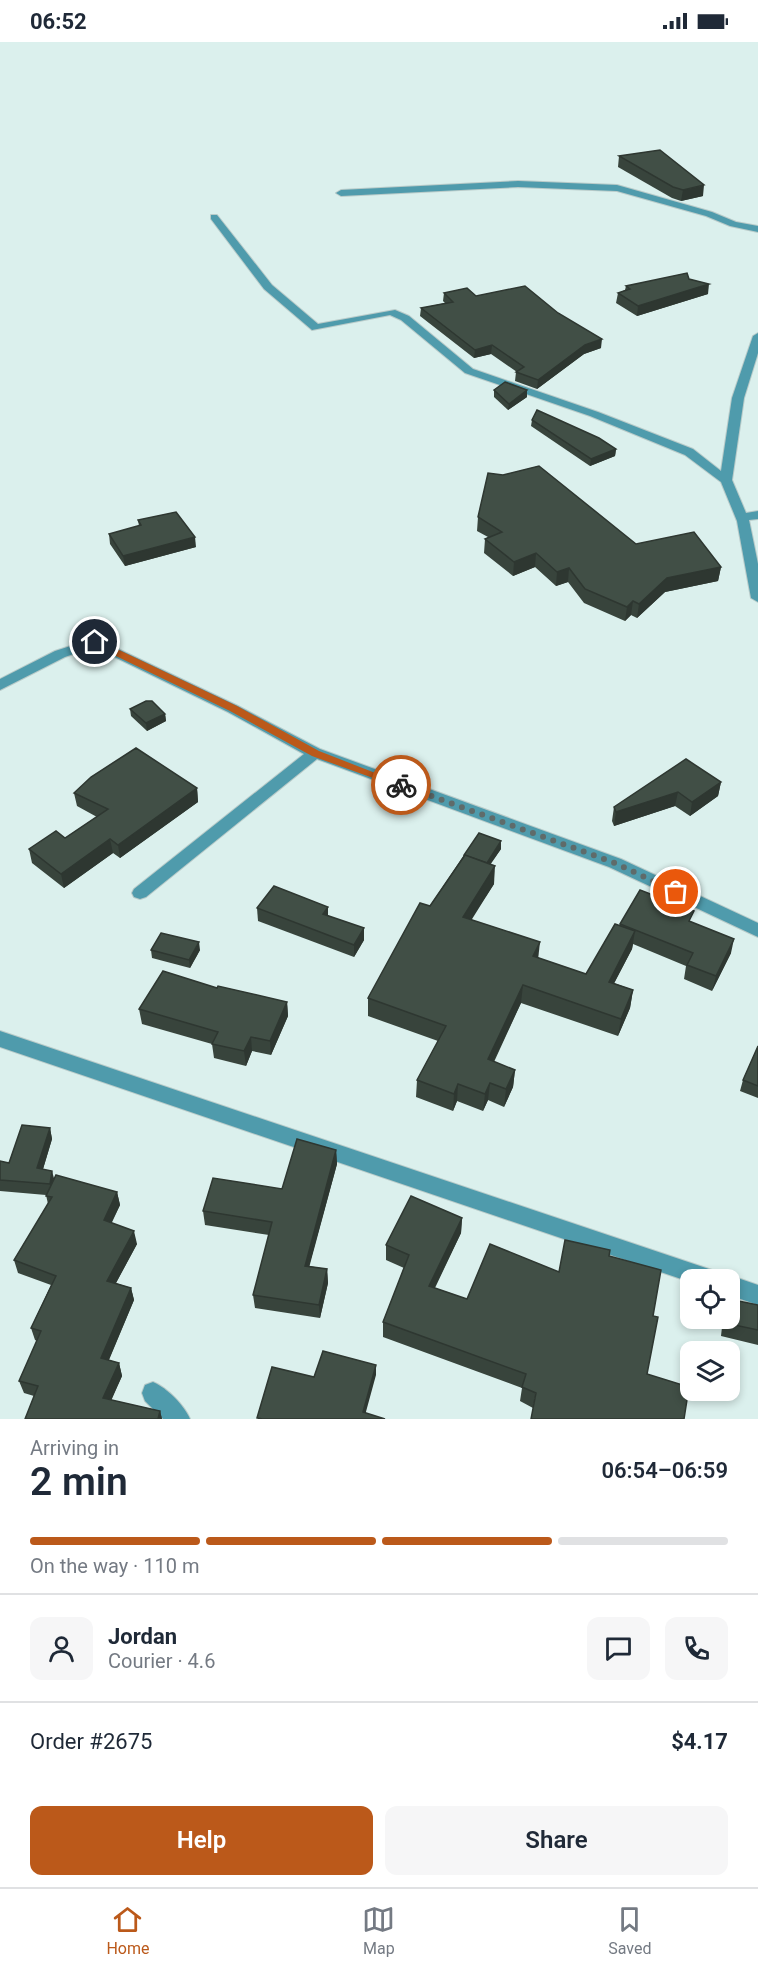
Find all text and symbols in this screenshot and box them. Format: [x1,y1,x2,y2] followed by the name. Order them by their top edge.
[30,9,87,34] text: 06:52
[69,616,120,667] pin
[78,625,111,658] icon: home
[371,755,431,815] courier
[385,769,418,802] icon: bike
[650,866,701,917] pin
[659,875,692,908] icon: bag
[680,1269,740,1401] map controls
[680,1269,740,1329] button: locate
[680,1341,740,1401] button: layers
[30,1436,119,1460] text: Arriving in
[601,1458,728,1483] text: 06:54–06:59
[30,1459,128,1505] text: 2 min
[30,1554,199,1578] text: On the way · 110 m
[30,1617,93,1680] button: person
[587,1617,650,1680] button: chat
[665,1617,728,1680] button: phone
[108,1624,177,1649] text: Jordan
[108,1649,215,1673] text: Courier · 4.6
[30,1729,152,1754] text: Order #2675
[671,1729,728,1754] text: $4.17
[30,1806,373,1875] button: Help
[385,1806,728,1875] button: Share
[106,1903,150,1958] tab: Home
[362,1903,395,1958] tab: Map
[608,1903,652,1958] tab: Saved

